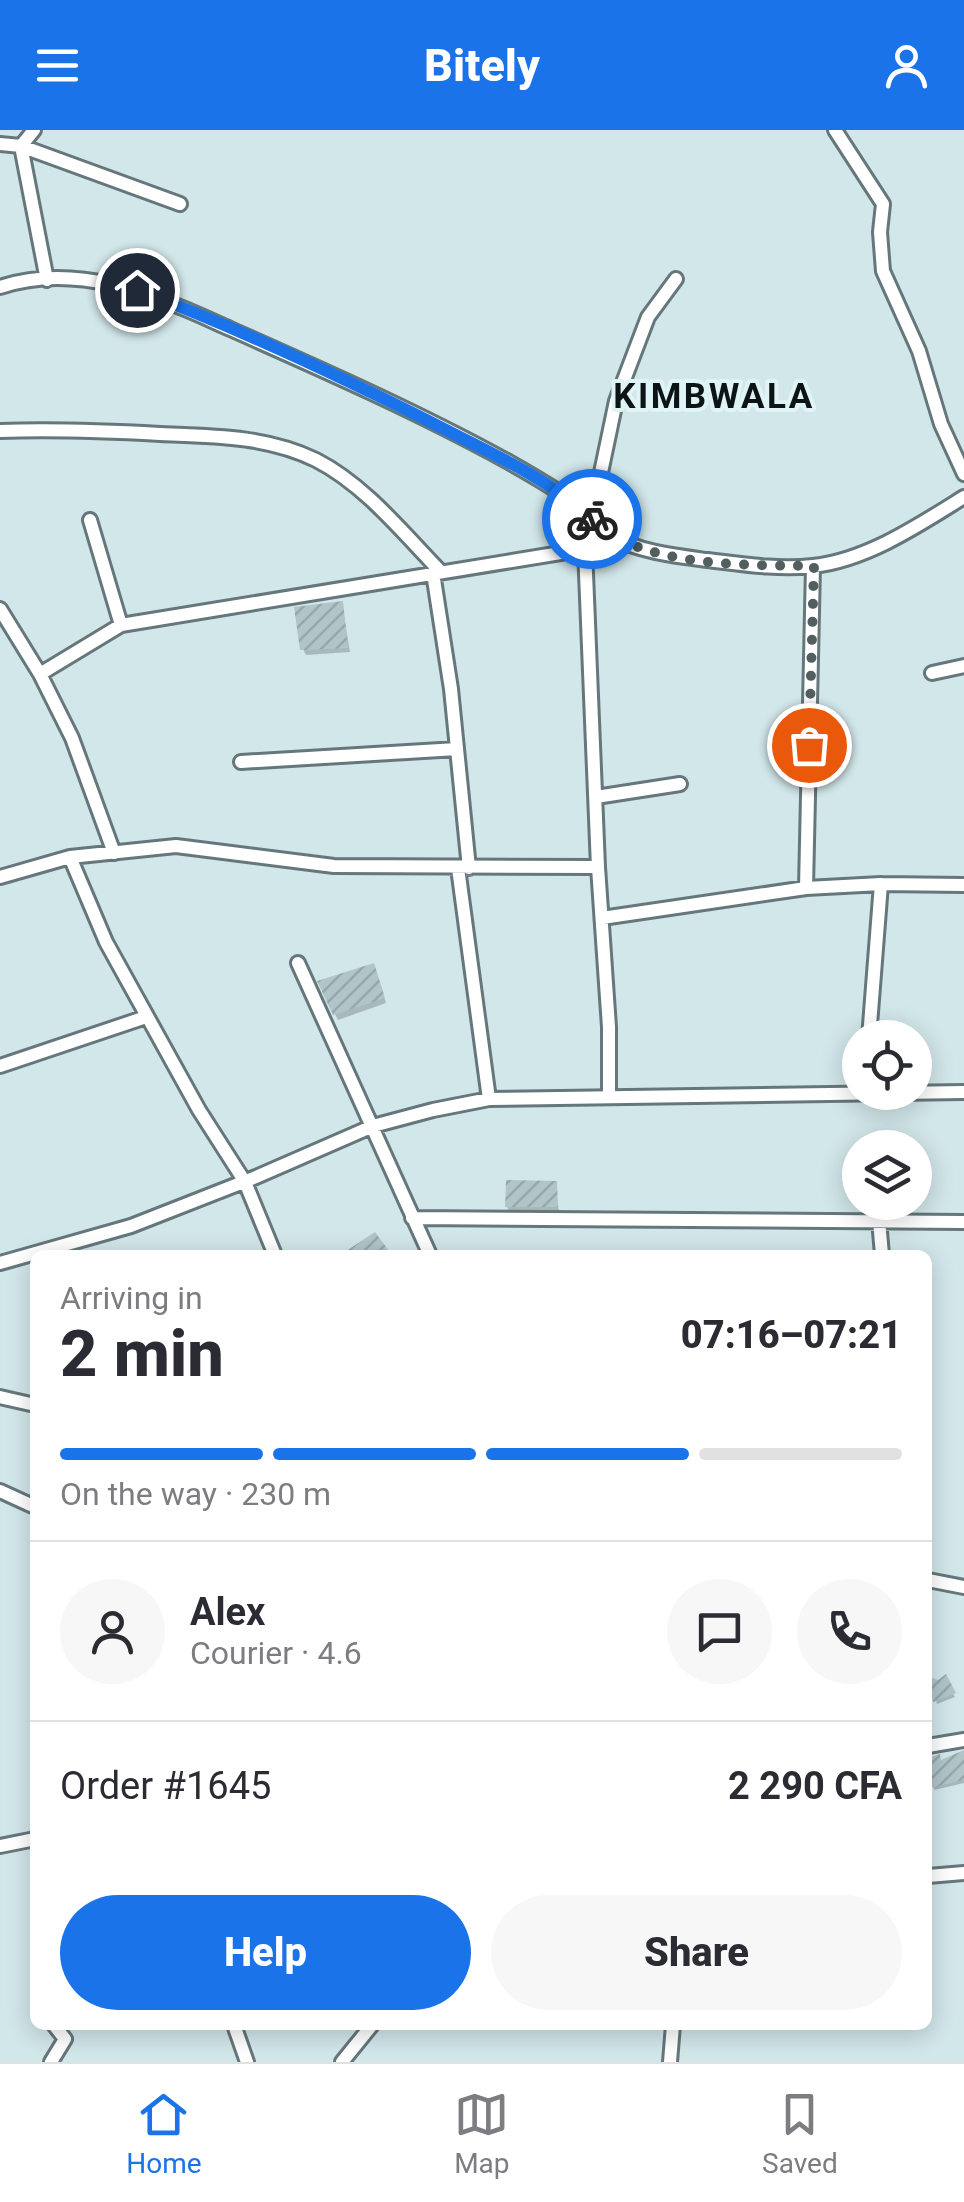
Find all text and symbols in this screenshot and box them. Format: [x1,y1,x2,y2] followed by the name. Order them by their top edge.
[30,38,85,93] icon: menu
[879,38,934,93] icon: person
[424,39,540,92] text: Bitely
[95,248,180,333] pin
[110,263,165,318] icon: home
[613,376,815,417] district label: KIMBWALA
[542,469,642,569] courier
[565,492,620,547] icon: bike
[767,703,852,788] pin
[782,718,837,773] icon: bag
[842,1020,932,1220] map controls
[842,1020,932,1110] button: locate
[842,1130,932,1220] button: layers
[60,1279,203,1317] text: Arriving in
[681,1313,902,1357] text: 07:16–07:21
[60,1316,224,1392] text: 2 min
[60,1475,331,1513] text: On the way · 230 m
[60,1579,165,1684] button: person
[667,1579,772,1684] button: chat
[797,1579,902,1684] button: phone
[190,1590,265,1634] text: Alex
[190,1634,362,1672] text: Courier · 4.6
[60,1764,271,1808] text: Order #1645
[728,1764,902,1808] text: 2 290 CFA
[60,1895,471,2010] button: Help
[491,1895,902,2010] button: Share
[126,2087,202,2180] tab: Home
[454,2087,510,2180] tab: Map
[762,2087,838,2180] tab: Saved

